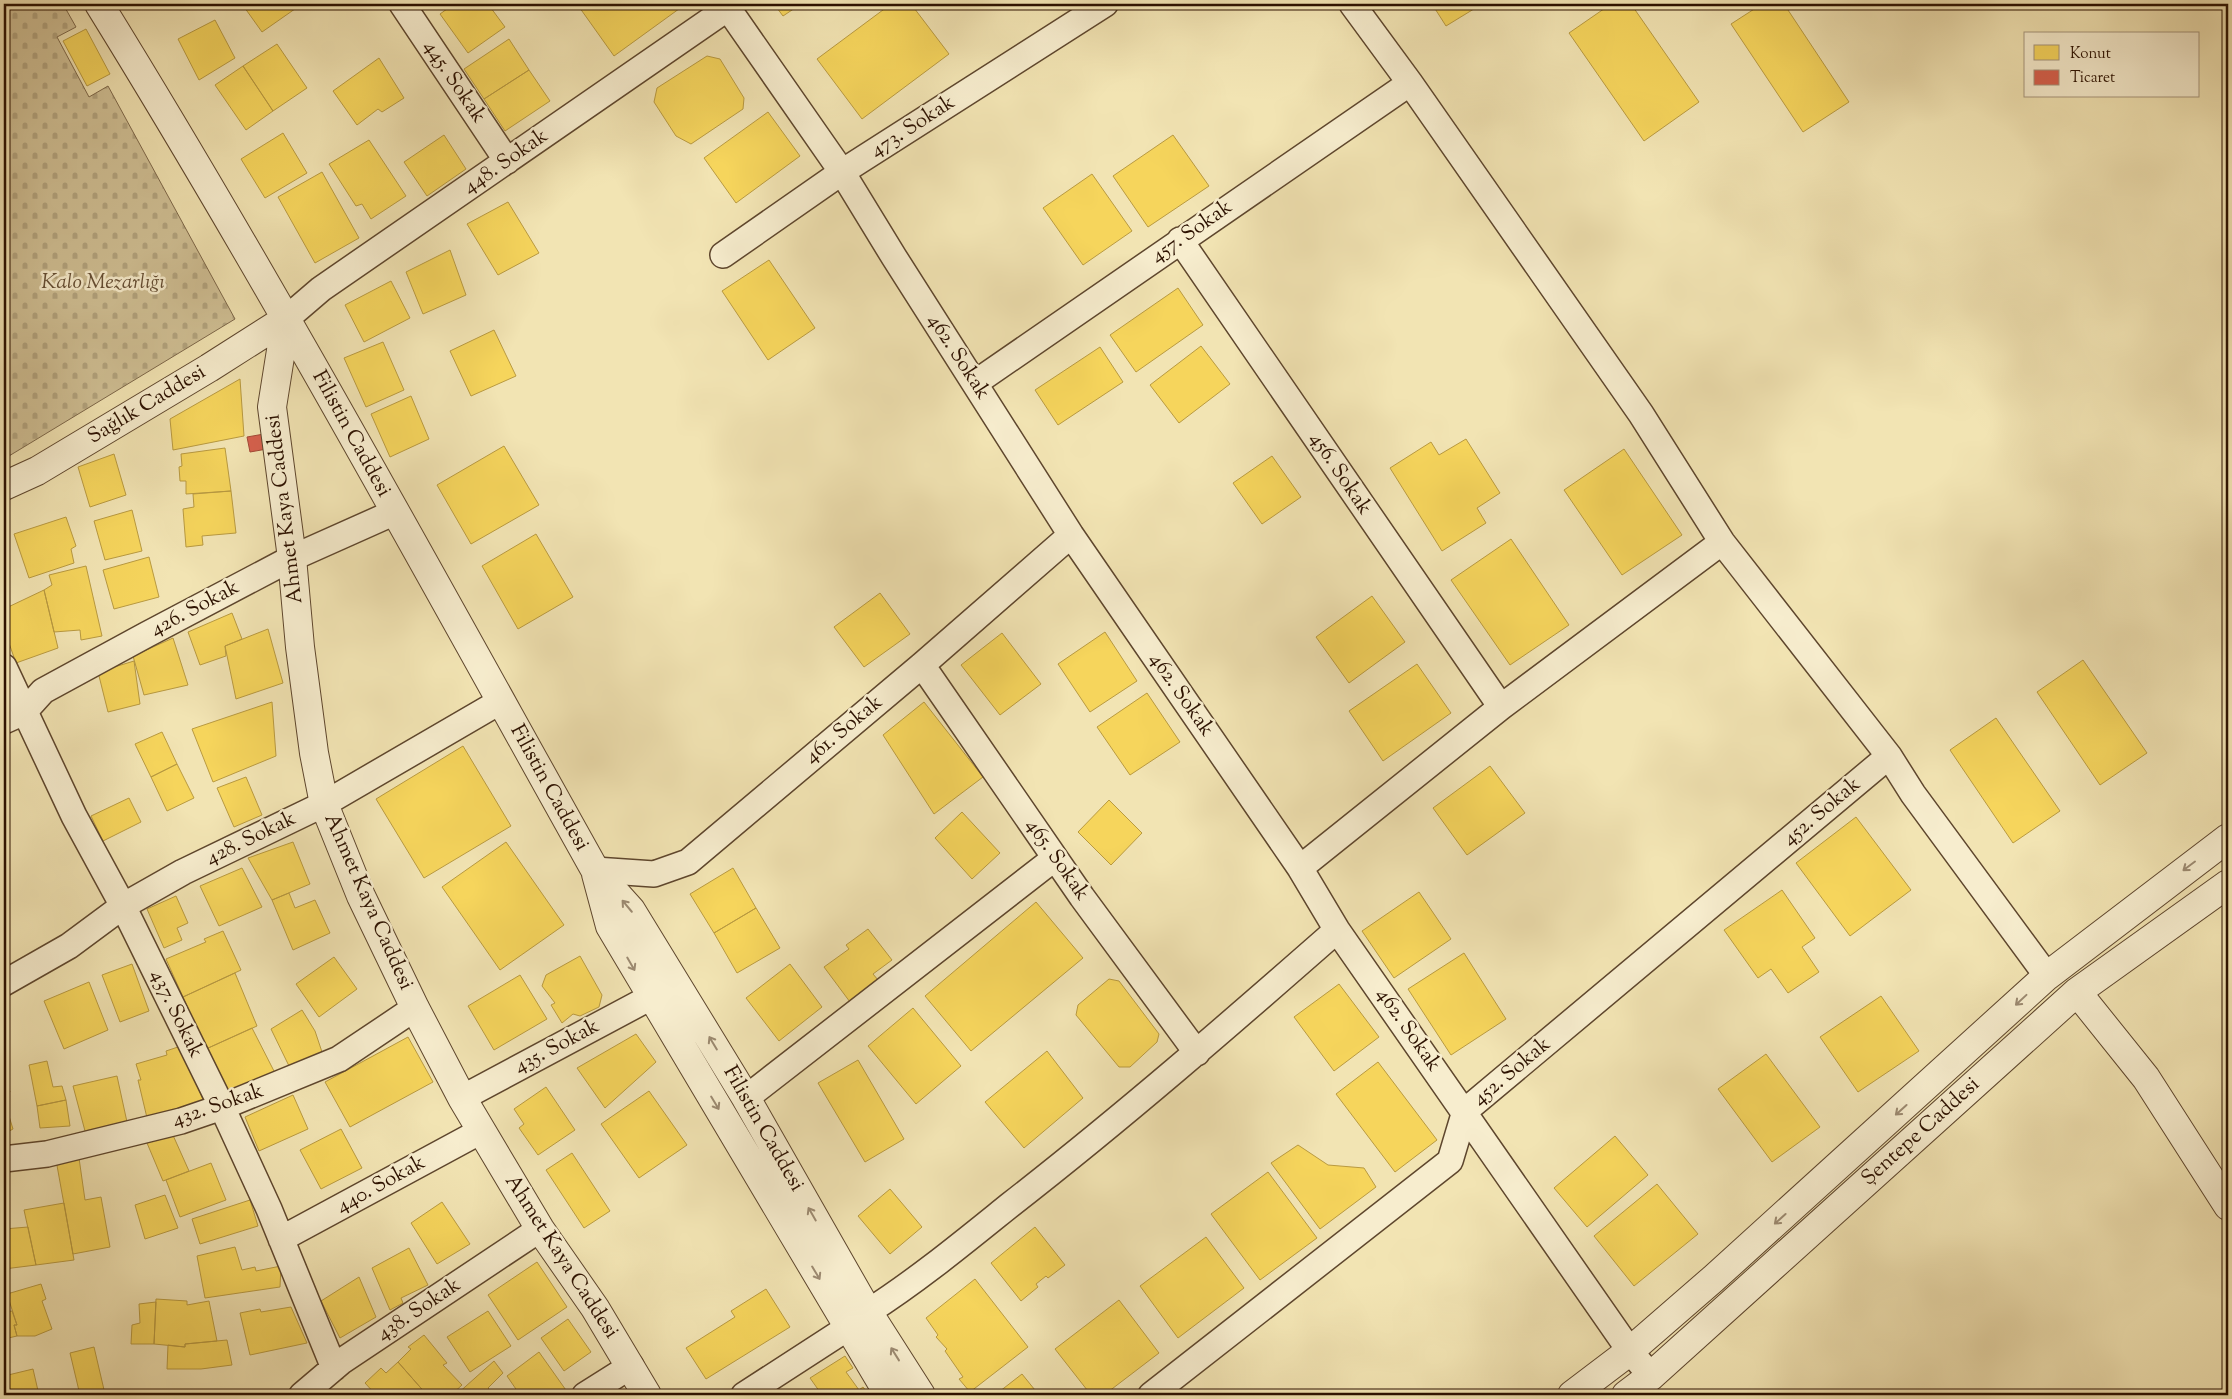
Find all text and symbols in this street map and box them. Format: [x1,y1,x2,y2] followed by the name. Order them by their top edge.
[2024,32,2200,98] legend
[415,34,493,130] street label: 445. Sokak
[2070,44,2111,65] text: Konut
[2070,68,2115,89] text: Ticaret
[865,88,962,166] street label: 473. Sokak
[457,121,555,202] street label: 448. Sokak
[1145,193,1239,271] street label: 457. Sokak
[41,268,165,298] park label: Kalo Mezarlığı
[919,308,997,406] street label: 462. Sokak
[82,358,212,452] street label: Sağlık Caddesi
[304,365,398,503] street label: Filistin Caddesi
[259,413,311,605] street label: Ahmet Kaya Caddesi
[1301,427,1379,522] street label: 456. Sokak
[145,573,245,645] street label: 426. Sokak
[1141,647,1221,744] street label: 462. Sokak
[798,688,890,772] street label: 461. Sokak
[502,719,596,857] street label: Filistin Caddesi
[1776,770,1868,854] street label: 452. Sokak
[201,804,302,874] street label: 428. Sokak
[316,809,420,995] street label: Ahmet Kaya Caddesi
[1018,813,1097,908] street label: 465. Sokak
[2183,861,2196,872] one-way arrow
[621,899,632,912] one-way arrow
[627,956,637,970] one-way arrow
[142,965,211,1064] street label: 437. Sokak
[1368,982,1448,1079] street label: 462. Sokak
[2014,994,2027,1006] one-way arrow
[509,1012,605,1082] street label: 435. Sokak
[1466,1030,1558,1114] street label: 452. Sokak
[707,1037,717,1051] one-way arrow
[715,1061,811,1197] street label: Filistin Caddesi
[1855,1070,1987,1194] street label: Şentepe Caddesi
[168,1076,268,1136] street label: 432. Sokak
[710,1096,720,1110] one-way arrow
[1895,1104,1908,1116] one-way arrow
[331,1148,432,1222] street label: 440. Sokak
[497,1169,625,1345] street label: Ahmet Kaya Caddesi
[807,1207,817,1221] one-way arrow
[1774,1213,1787,1225] one-way arrow
[812,1265,822,1279] one-way arrow
[371,1271,467,1349] street label: 438. Sokak
[889,1347,899,1361] one-way arrow

